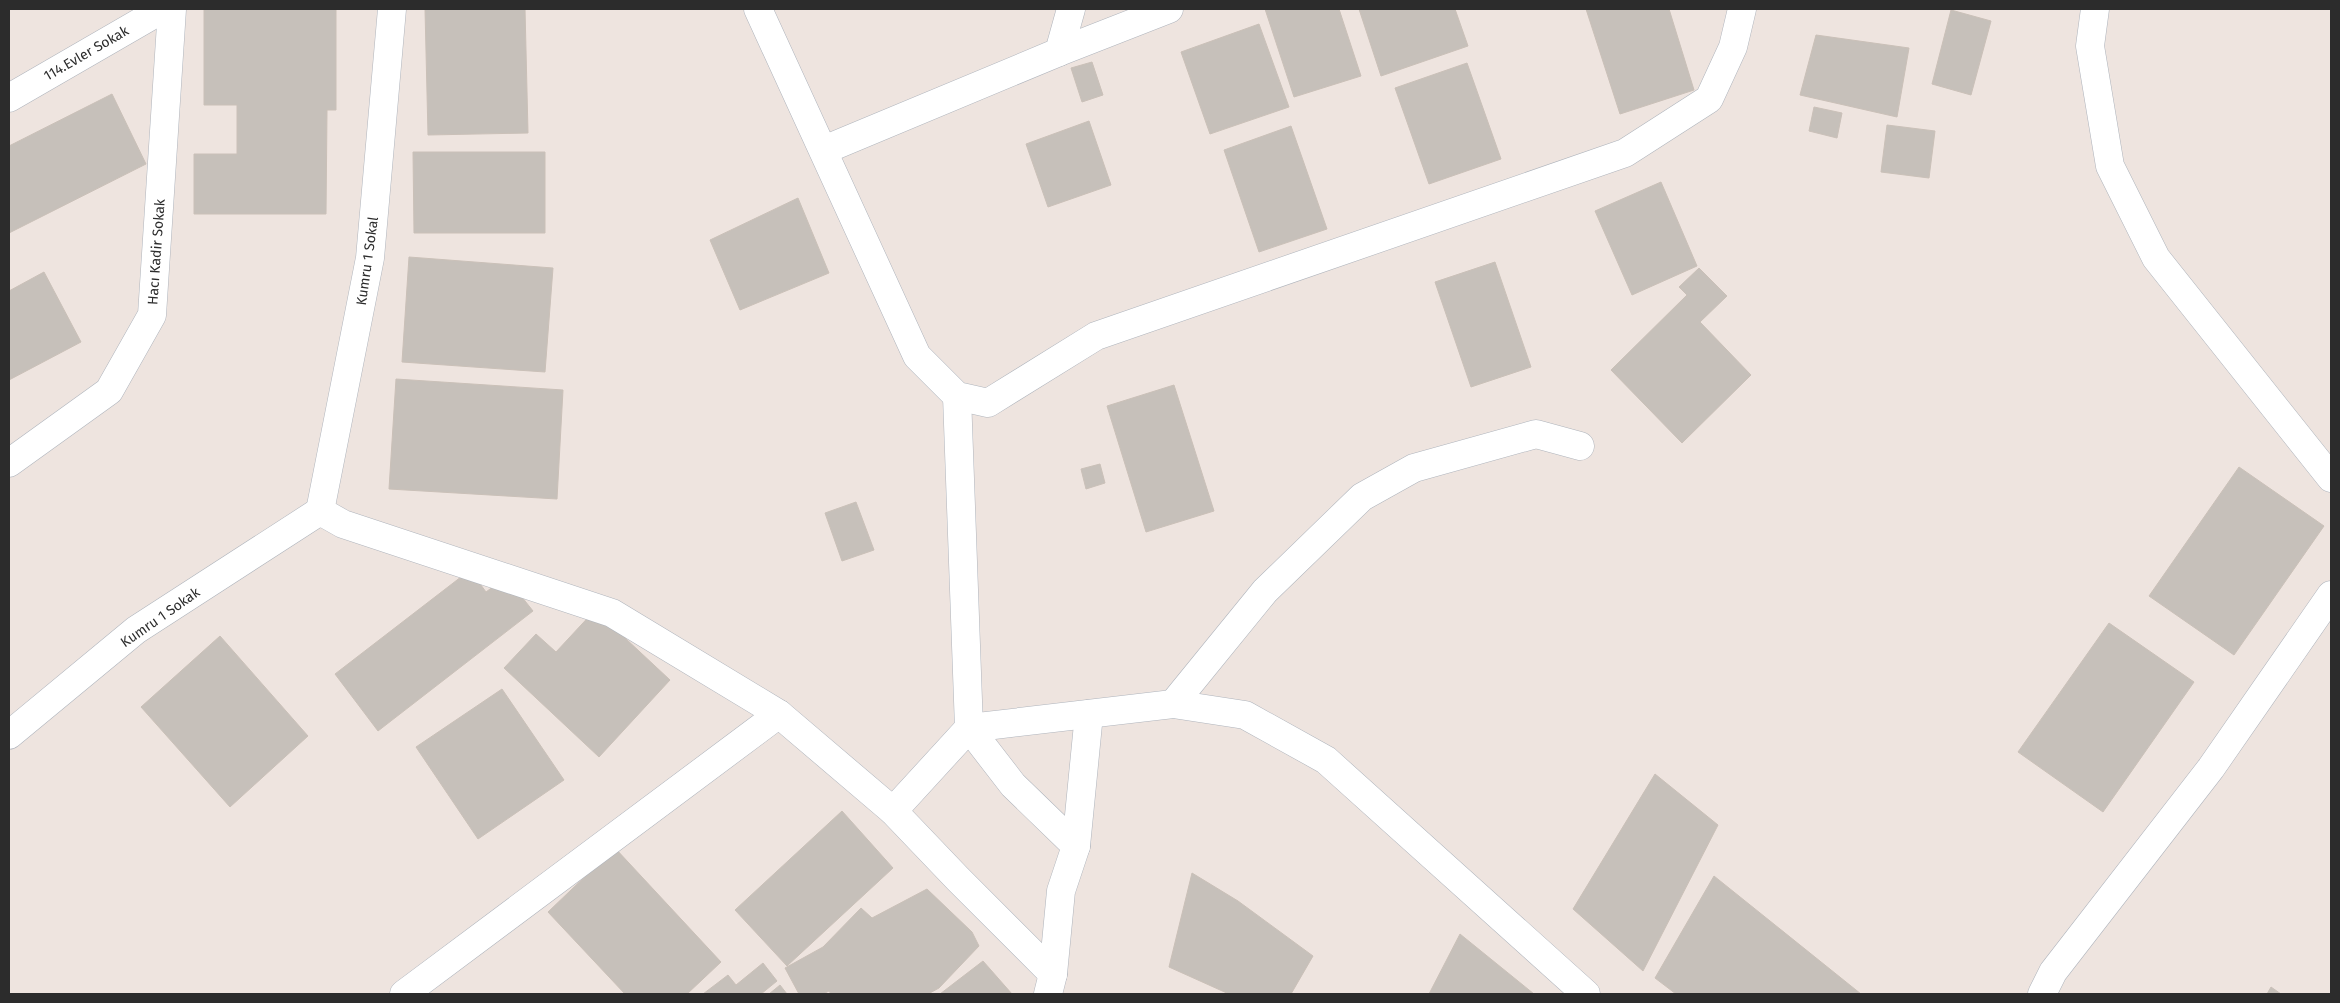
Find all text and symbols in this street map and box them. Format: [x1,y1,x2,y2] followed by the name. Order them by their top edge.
[41,22,132,85] street label: 114.Evler Sokak
[144,198,169,306] street label: Hacı Kadir Sokak
[353,215,382,307] street label: Kumru 1 Sokal
[117,583,204,651] street label: Kumru 1 Sokak

